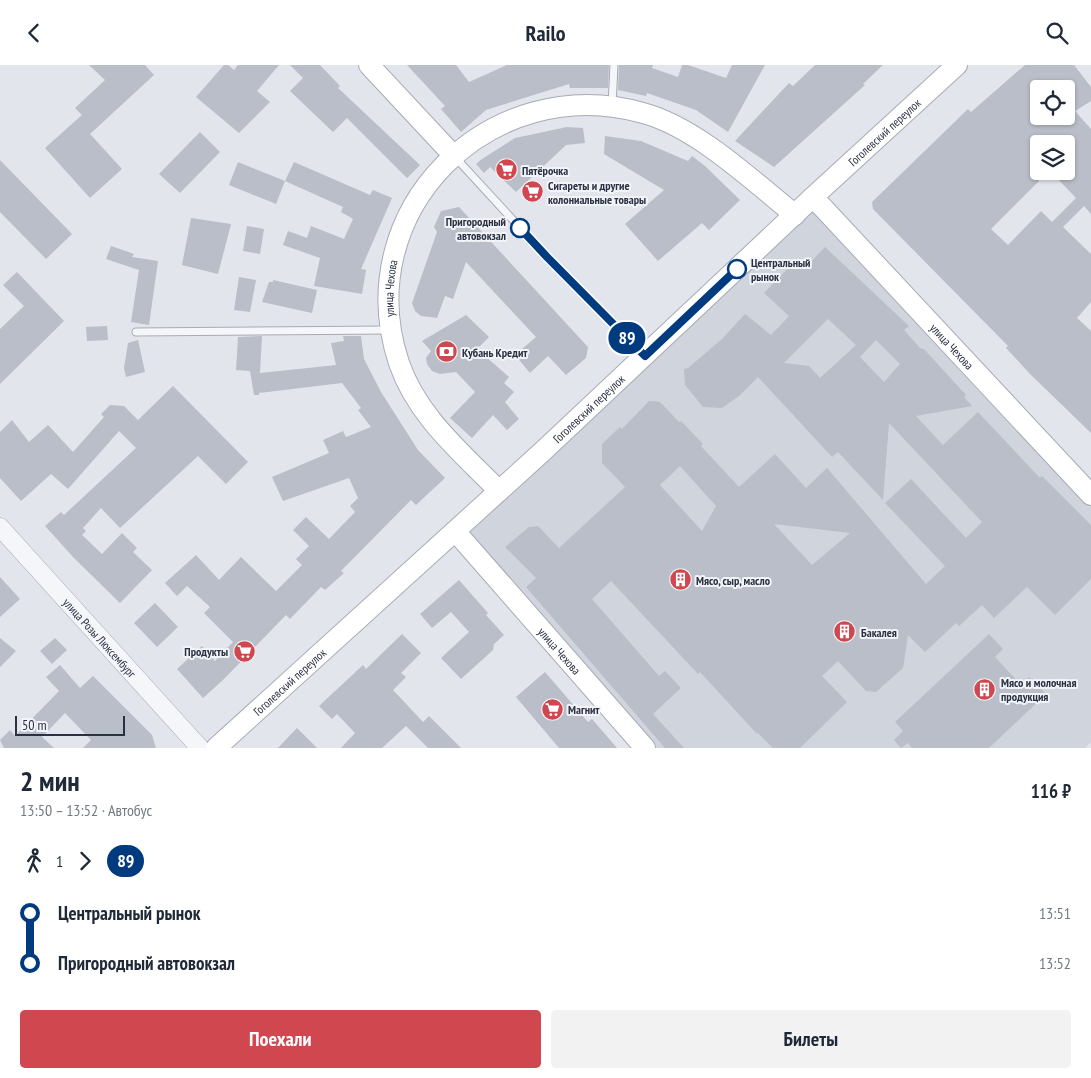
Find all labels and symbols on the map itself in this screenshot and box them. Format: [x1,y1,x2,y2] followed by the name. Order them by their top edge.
[845,95,924,169] street label: Гоголевский переулок
[494,158,518,182] supermarket icon: Пятёрочка
[522,163,568,178] place label: Пятёрочка
[548,178,646,207] place label: Сигареты и другие колониальные товары
[520,180,544,204] supermarket icon: Сигареты и другие колониальные товары
[446,214,506,243] place label: Пригородный автовокзал
[510,218,530,238] marker: Пригородный автовокзал
[751,255,810,284] place label: Центральный рынок
[381,258,400,317] street label: улица Чехова
[727,259,747,279] marker: Центральный рынок
[927,320,977,372] street label: улица Чехова
[604,322,650,354] line badge: 89
[434,340,458,364] bank icon: Кубань Кредит
[462,345,528,360] place label: Кубань Кредит
[549,371,628,446] street label: Гоголевский переулок
[668,568,692,592] building icon: Мясо, сыр, масло
[696,573,771,588] place label: Мясо, сыр, масло
[60,595,140,681] street label: улица Розы Люксембург
[833,620,857,644] building icon: Бакалея
[535,624,584,677] street label: улица Чехова
[861,625,897,640] place label: Бакалея
[232,639,256,663] supermarket icon: Продукты
[184,644,228,659] place label: Продукты
[250,644,329,718] street label: Гоголевский переулок
[1001,675,1077,704] place label: Мясо и молочная продукция
[973,677,997,701] building icon: Мясо и молочная продукция
[540,697,564,721] supermarket icon: Магнит
[568,702,600,717] place label: Магнит
[15,713,125,736] scale bar

